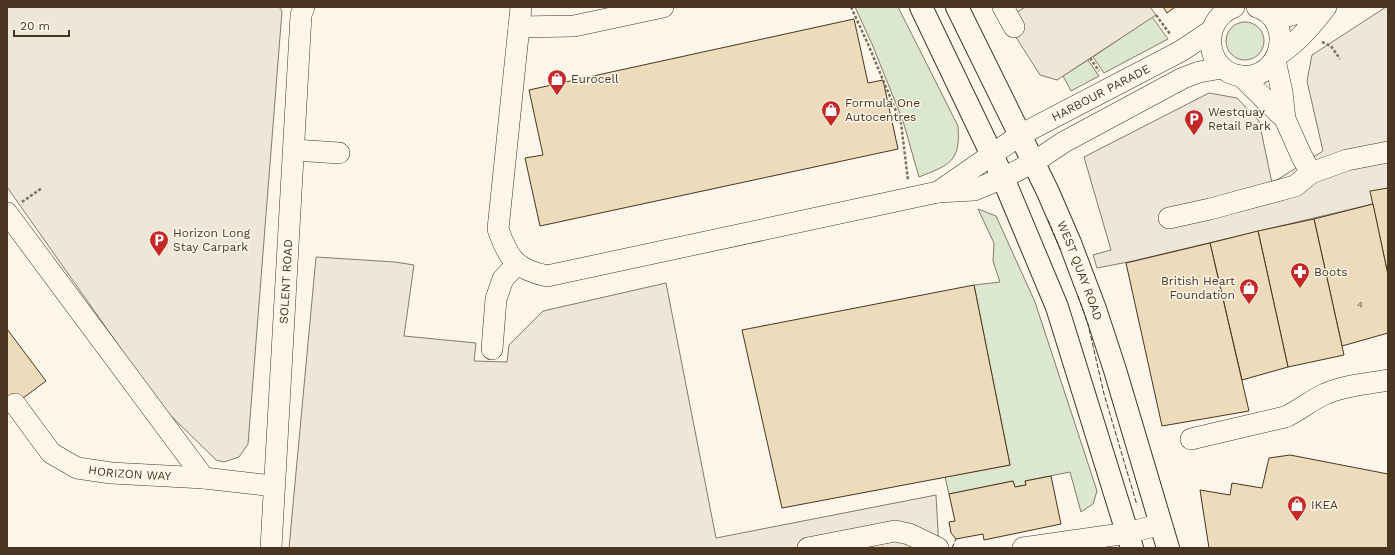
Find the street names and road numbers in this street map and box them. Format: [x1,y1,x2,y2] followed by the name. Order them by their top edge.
[1049,61,1153,124] street label: HARBOUR PARADE
[1054,219,1105,322] street label: WEST QUAY ROAD
[277,239,295,324] street label: SOLENT ROAD
[87,463,172,483] street label: HORIZON WAY

